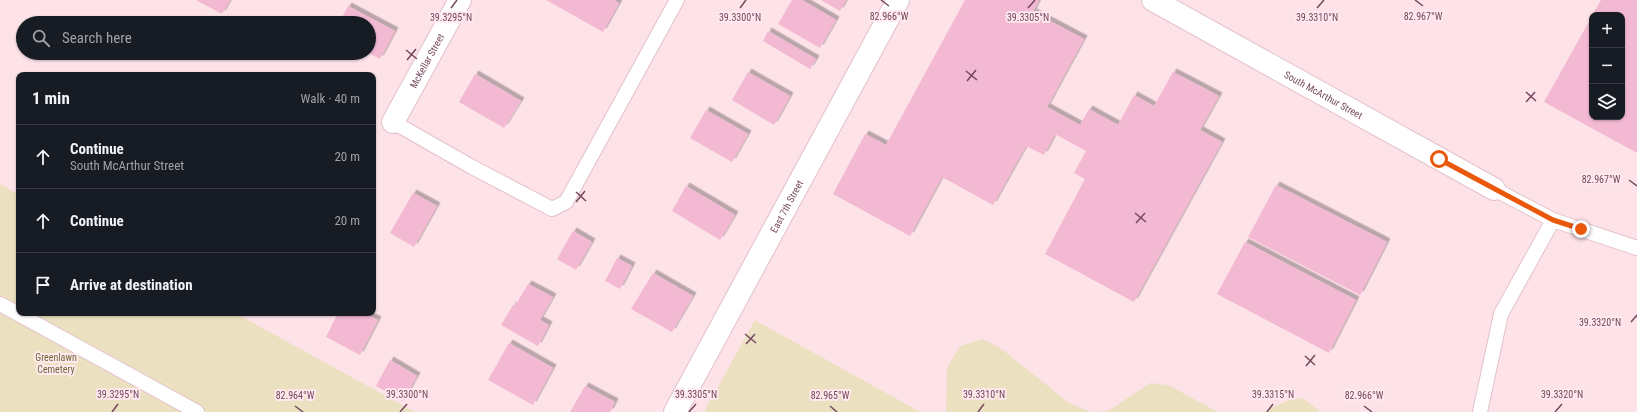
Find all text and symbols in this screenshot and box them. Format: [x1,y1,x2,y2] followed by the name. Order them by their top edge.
[870,11,909,22] text: 82.966°W
[1404,11,1443,22] text: 82.967°W
[430,12,472,23] text: 39.3295°N
[719,12,761,23] text: 39.3300°N
[1007,12,1049,23] text: 39.3305°N
[1296,12,1338,23] text: 39.3310°N
[1589,12,1625,120] map controls
[1589,12,1625,48] button: +
[16,16,376,60] search box
[30,27,52,49] icon: search
[62,29,132,47] text: Search here
[407,31,446,90] street label: McKellar Street
[1589,48,1625,84] button: −
[1282,68,1365,121] street label: South McArthur Street
[1589,84,1625,120] button: layers
[32,88,70,108] text: 1 min
[300,91,360,106] text: Walk · 40 m
[70,140,124,158] text: Continue
[32,146,54,168] icon: ahead
[334,149,360,164] text: 20 m
[1430,150,1448,168] route start
[70,158,184,173] text: South McArthur Street
[1582,174,1621,185] text: 82.967°W
[768,178,805,234] street label: East 7th Street
[32,210,54,232] icon: ahead
[70,212,124,230] text: Continue
[334,213,360,228] text: 20 m
[1572,220,1590,238] route end
[32,274,54,296] icon: arrive
[70,276,193,294] text: Arrive at destination
[1579,317,1621,328] text: 39.3320°N
[35,352,77,375] park label: Greenlawn Cemetery
[97,389,139,400] text: 39.3295°N
[386,389,428,400] text: 39.3300°N
[675,389,717,400] text: 39.3305°N
[963,389,1005,400] text: 39.3310°N
[1252,389,1294,400] text: 39.3315°N
[1541,389,1583,400] text: 39.3320°N
[276,390,315,401] text: 82.964°W
[811,390,850,401] text: 82.965°W
[1345,390,1384,401] text: 82.966°W

